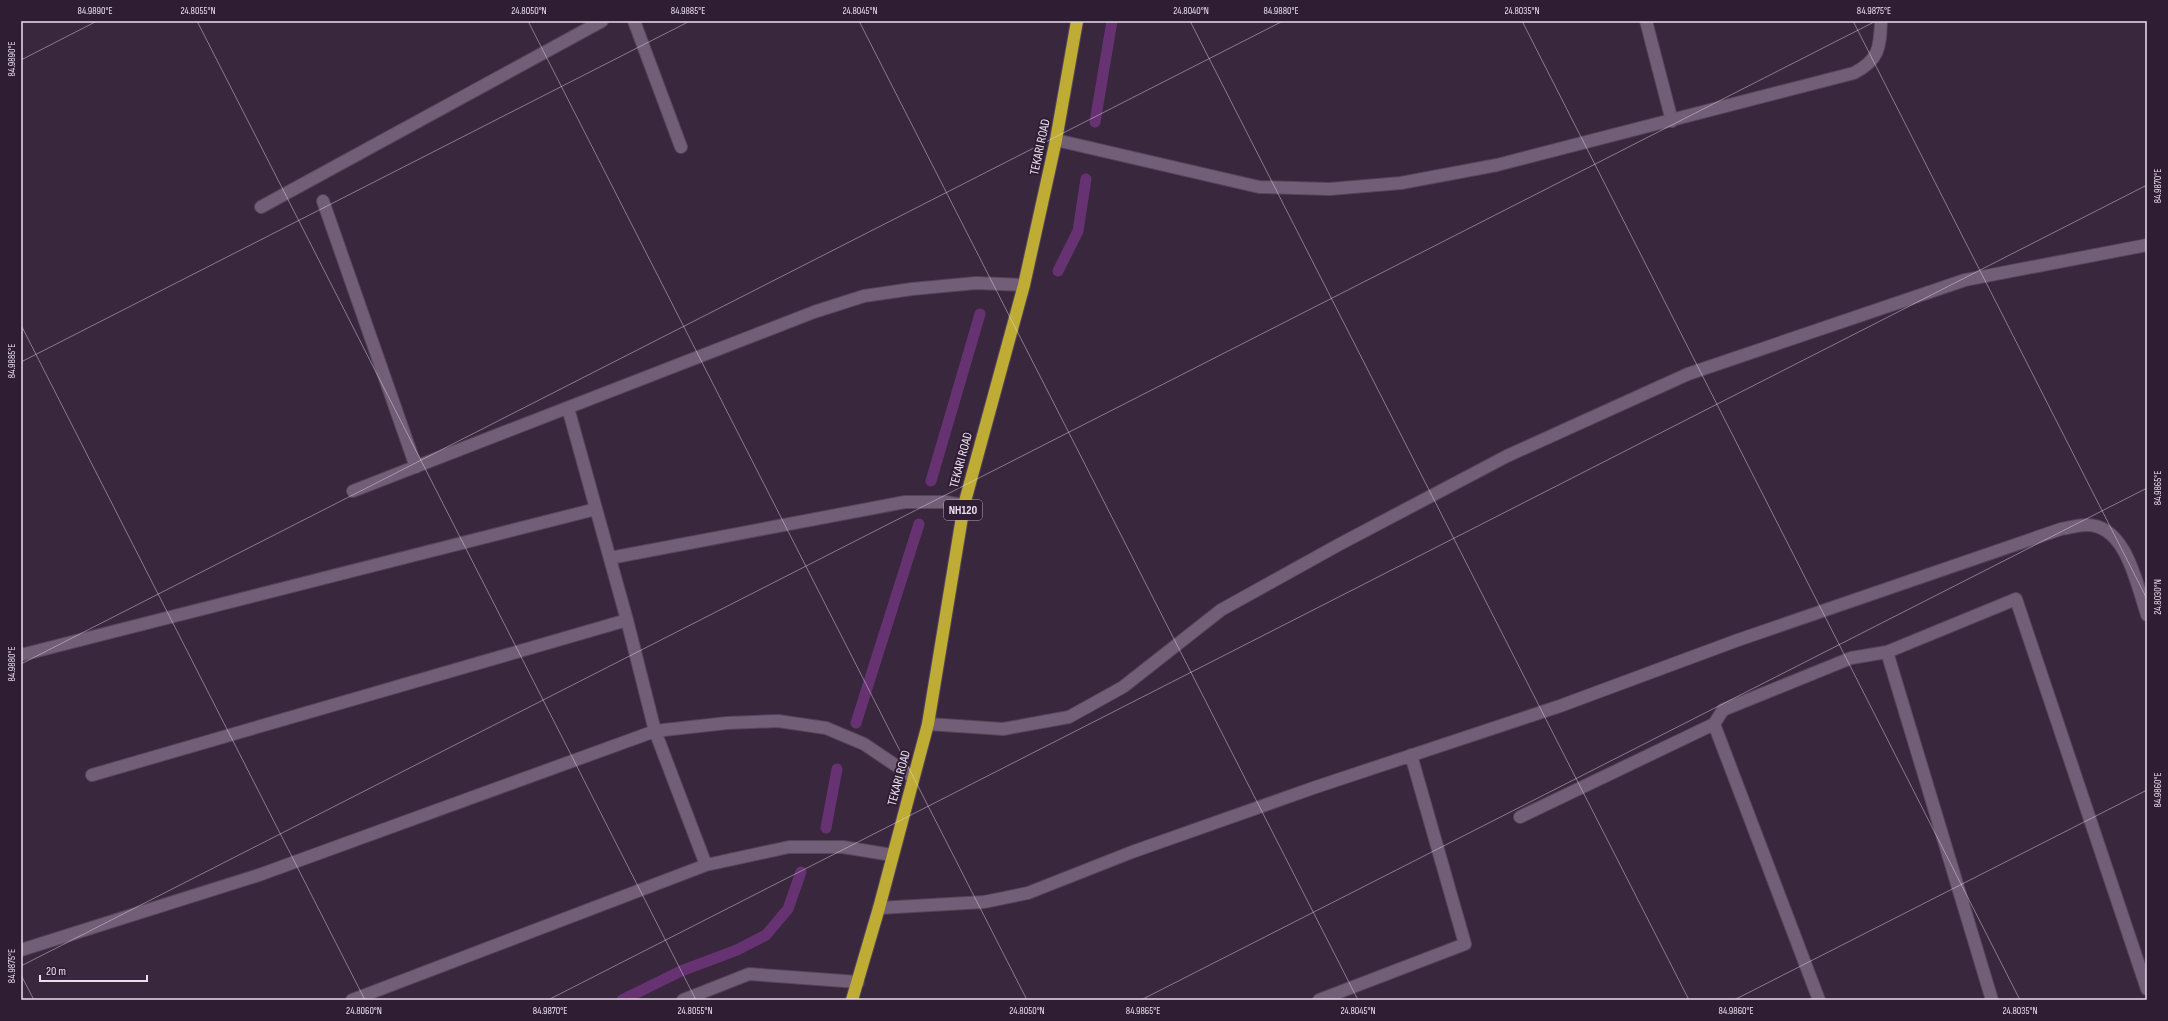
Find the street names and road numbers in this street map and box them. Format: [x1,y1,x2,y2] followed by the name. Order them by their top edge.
[1026,117,1054,177] street label: TEKARI ROAD
[946,430,976,490] street label: TEKARI ROAD
[944,500,982,520] road number: NH120
[884,748,914,808] street label: TEKARI ROAD

